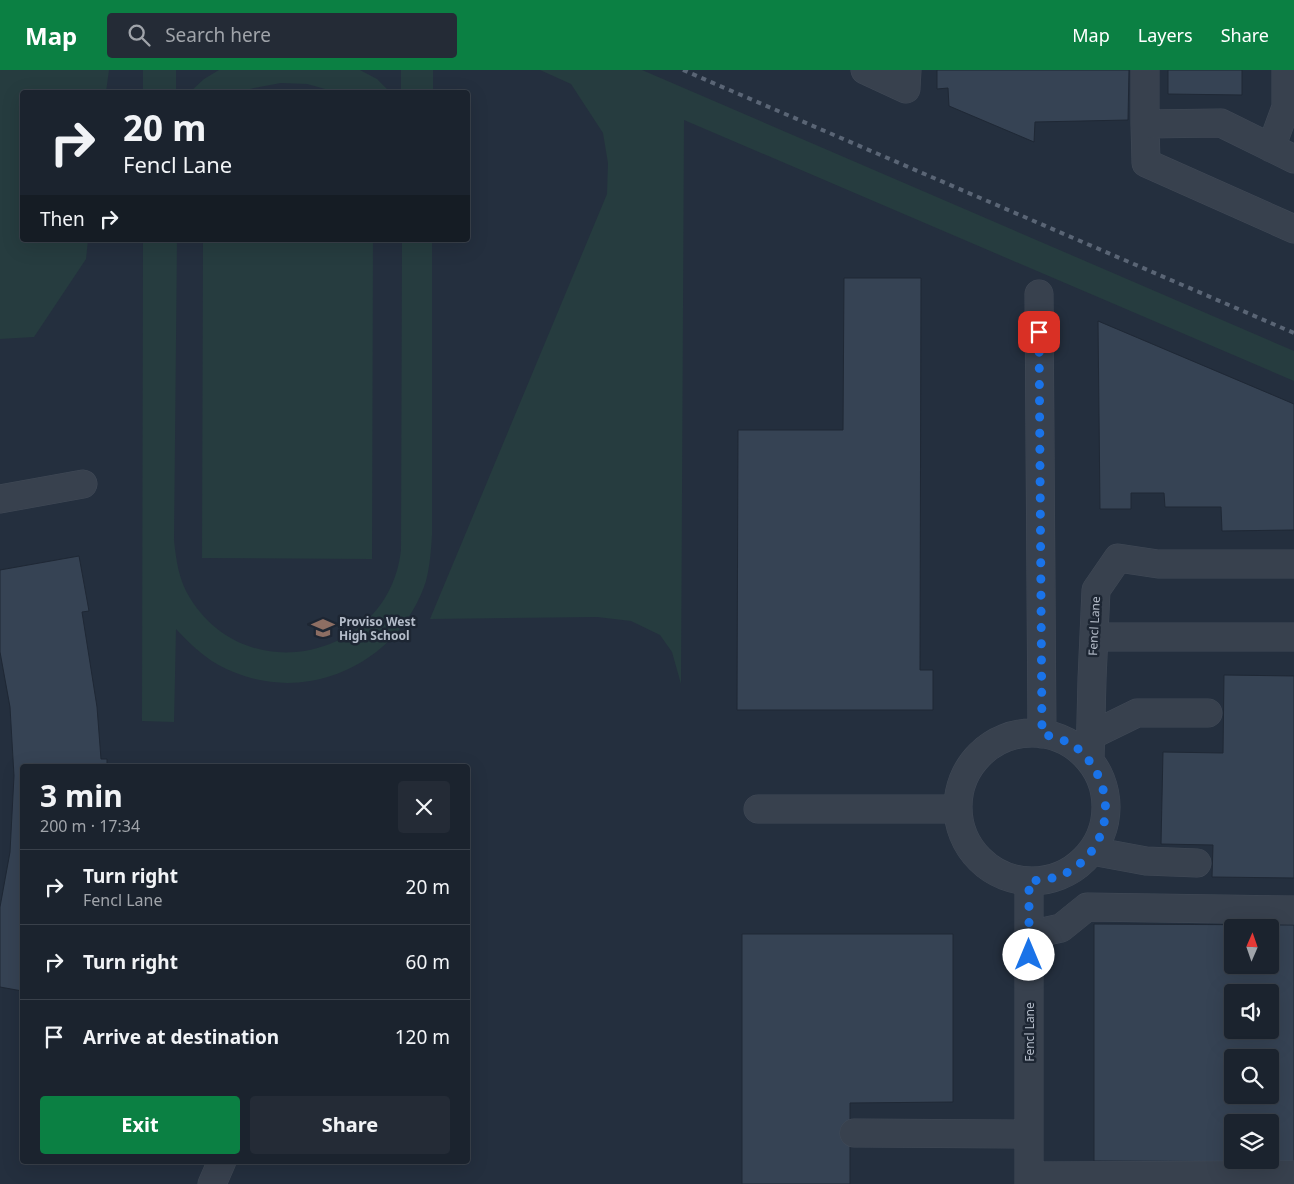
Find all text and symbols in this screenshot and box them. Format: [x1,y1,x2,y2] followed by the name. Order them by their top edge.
[107,13,457,58] search box
[25,19,77,52] text: Map
[125,21,153,49] icon: search
[165,22,271,48] text: Search here
[1072,23,1110,47] text: Map
[1138,23,1193,47] text: Layers
[1221,23,1269,47] text: Share
[123,104,206,151] text: 20 m
[40,110,105,175] icon: right
[123,149,232,179] text: Fencl Lane
[95,205,123,233] icon: right
[40,206,85,232] text: Then
[1018,311,1060,353] pin
[1025,318,1053,346] icon: arrive
[1084,596,1104,656] street label: Fencl Lane
[339,613,416,644] place label: Proviso West High School
[310,615,336,641] school or university icon: Proviso West High School
[40,775,123,816] text: 3 min
[398,781,450,833] button: close
[40,815,140,837] text: 200 m · 17:34
[83,863,178,889] text: Turn right
[40,873,68,901] icon: right
[406,874,450,900] text: 20 m
[83,889,162,911] text: Fencl Lane
[1224,919,1279,974] north arrow
[1224,919,1279,1169] map controls
[1002,928,1054,980] position arrow
[40,948,68,976] icon: right
[83,949,178,975] text: Turn right
[406,949,450,975] text: 60 m
[1224,984,1279,1039] button: sound
[1021,1002,1038,1062] street label: Fencl Lane
[40,1023,68,1051] icon: arrive
[83,1024,279,1050] text: Arrive at destination
[395,1024,450,1050] text: 120 m
[1224,1049,1279,1104] button: search
[40,1096,240,1154] button: Exit
[250,1096,450,1154] button: Share
[1224,1114,1279,1169] button: layers

